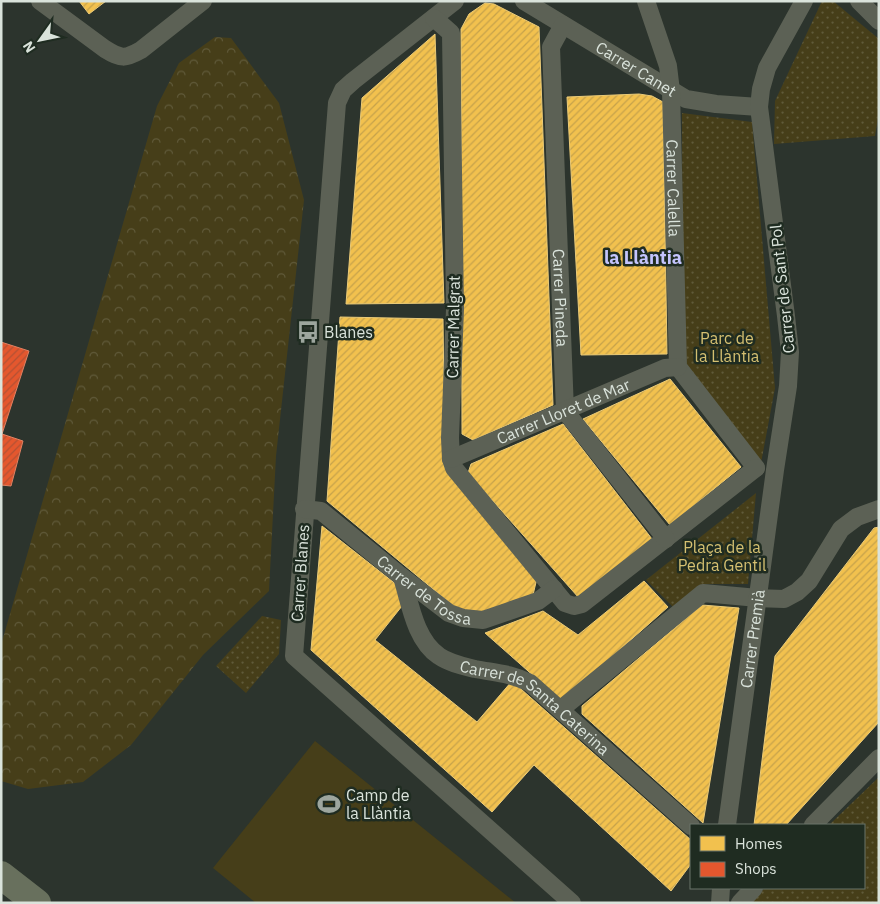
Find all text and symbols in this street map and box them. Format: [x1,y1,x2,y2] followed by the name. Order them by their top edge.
[15,15,65,65] north arrow
[592,37,680,101] street label: Carrer Canet
[19,38,39,56] text: N
[662,139,685,238] street label: Carrer Calella
[765,224,799,354] street label: Carrer de Sant Pol
[604,246,682,269] district label: la Llàntia
[549,248,573,348] street label: Carrer Pineda
[442,275,464,379] street label: Carrer Malgrat
[295,319,321,345] bus stop icon: Blanes
[324,322,373,342] place label: Blanes
[695,328,760,366] park label: Parc de la Llàntia
[493,374,633,448] street label: Carrer Lloret de Mar
[287,524,313,622] street label: Carrer Blanes
[678,537,766,575] park label: Plaça de la Pedra Gentil
[373,551,473,629] street label: Carrer de Tossa
[736,588,769,689] street label: Carrer Premià
[458,656,614,759] street label: Carrer de Santa Caterina
[346,785,411,823] place label: Camp de la Llàntia
[316,791,342,817] sports icon: Camp de la Llàntia
[690,824,865,889] legend
[735,834,783,853] text: Homes
[735,859,777,878] text: Shops

